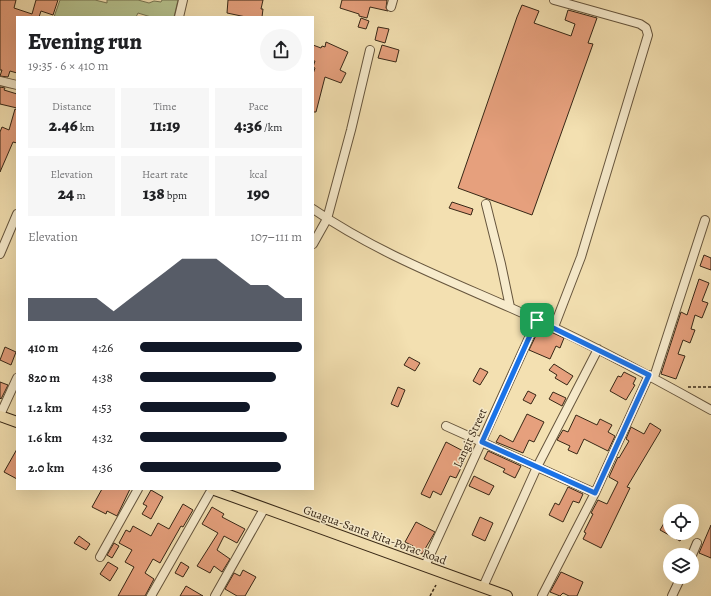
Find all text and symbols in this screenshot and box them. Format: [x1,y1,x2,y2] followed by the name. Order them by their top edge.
[28,27,142,57] text: Evening run
[260,29,302,71] button: share
[28,57,109,74] text: 19:35 · 6 × 410 m
[52,99,91,114] text: Distance
[154,99,176,114] text: Time
[248,99,269,114] text: Pace
[49,114,78,137] text: 2.46
[150,114,180,137] text: 11:19
[234,114,262,137] text: 4:36
[78,120,94,135] text: km
[262,120,282,135] text: /km
[51,167,93,182] text: Elevation
[142,167,188,182] text: Heart rate
[250,167,267,182] text: kcal
[58,182,74,205] text: 24
[143,182,165,205] text: 138
[247,182,270,205] text: 190
[74,188,86,203] text: m
[165,188,187,203] text: bpm
[28,228,78,245] text: Elevation
[251,228,302,245] text: 107–111 m
[520,303,554,337] pin
[526,309,548,331] icon: arrive
[28,339,58,356] text: 410 m
[92,339,113,356] text: 4:26
[28,369,60,386] text: 820 m
[92,369,113,386] text: 4:38
[28,399,62,416] text: 1.2 km
[92,399,112,416] text: 4:53
[449,406,491,470] street label: Langit Street
[28,429,62,446] text: 1.6 km
[92,429,113,446] text: 4:32
[28,459,64,476] text: 2.0 km
[92,459,112,476] text: 4:36
[301,502,449,569] street label: Guagua-Santa Rita-Porac Road
[663,504,699,584] map controls
[663,504,699,540] button: locate
[663,548,699,584] button: layers

